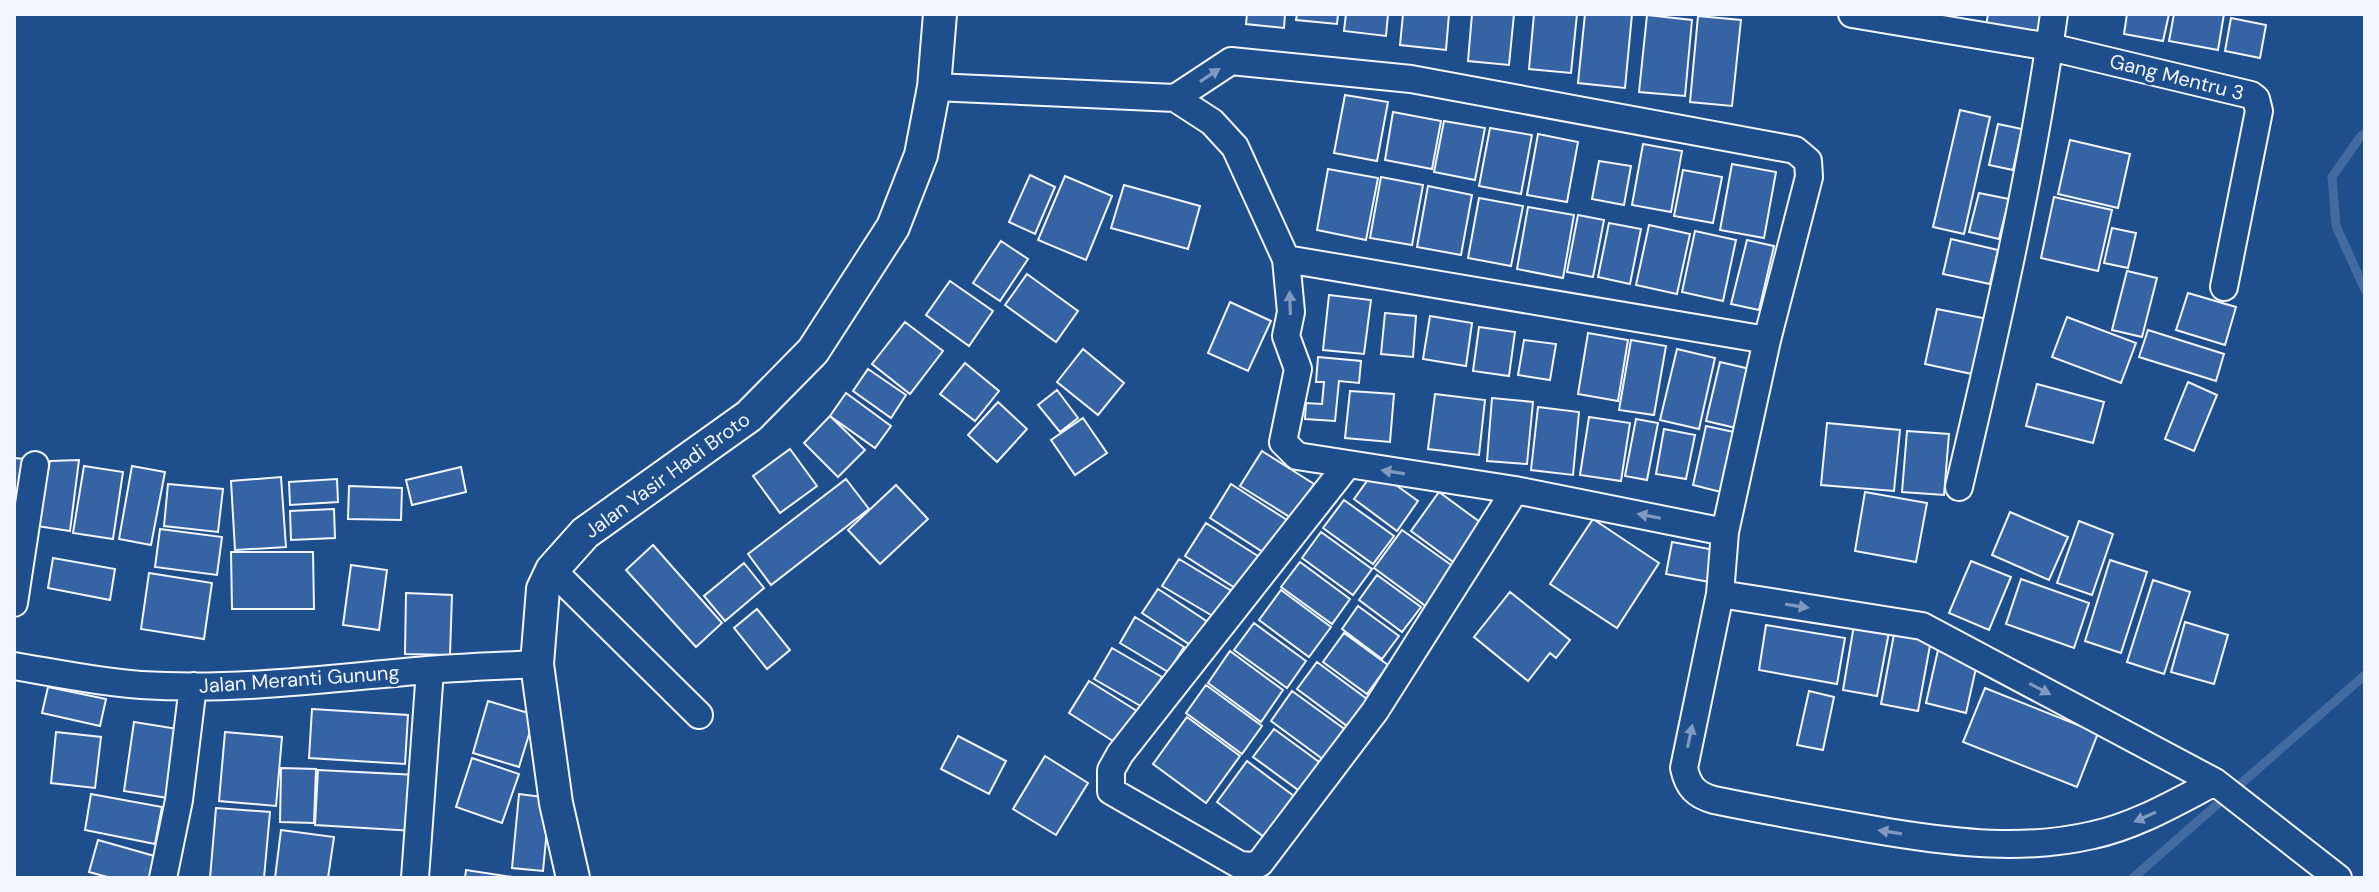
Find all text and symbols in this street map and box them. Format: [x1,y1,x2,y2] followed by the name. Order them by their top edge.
[2107,48,2247,106] street label: Gang Mentru 3
[1199,68,1221,82] one-way arrow
[1283,289,1296,315] one-way arrow
[579,406,755,544] street label: Jalan Yasir Hadi Broto
[1380,465,1405,477] one-way arrow
[1636,510,1661,522] one-way arrow
[1785,600,1810,613] one-way arrow
[198,659,400,699] street label: Jalan Meranti Gunung
[2029,682,2052,696] one-way arrow
[1685,723,1697,748] one-way arrow
[2134,810,2157,823] one-way arrow
[1877,826,1902,838] one-way arrow

